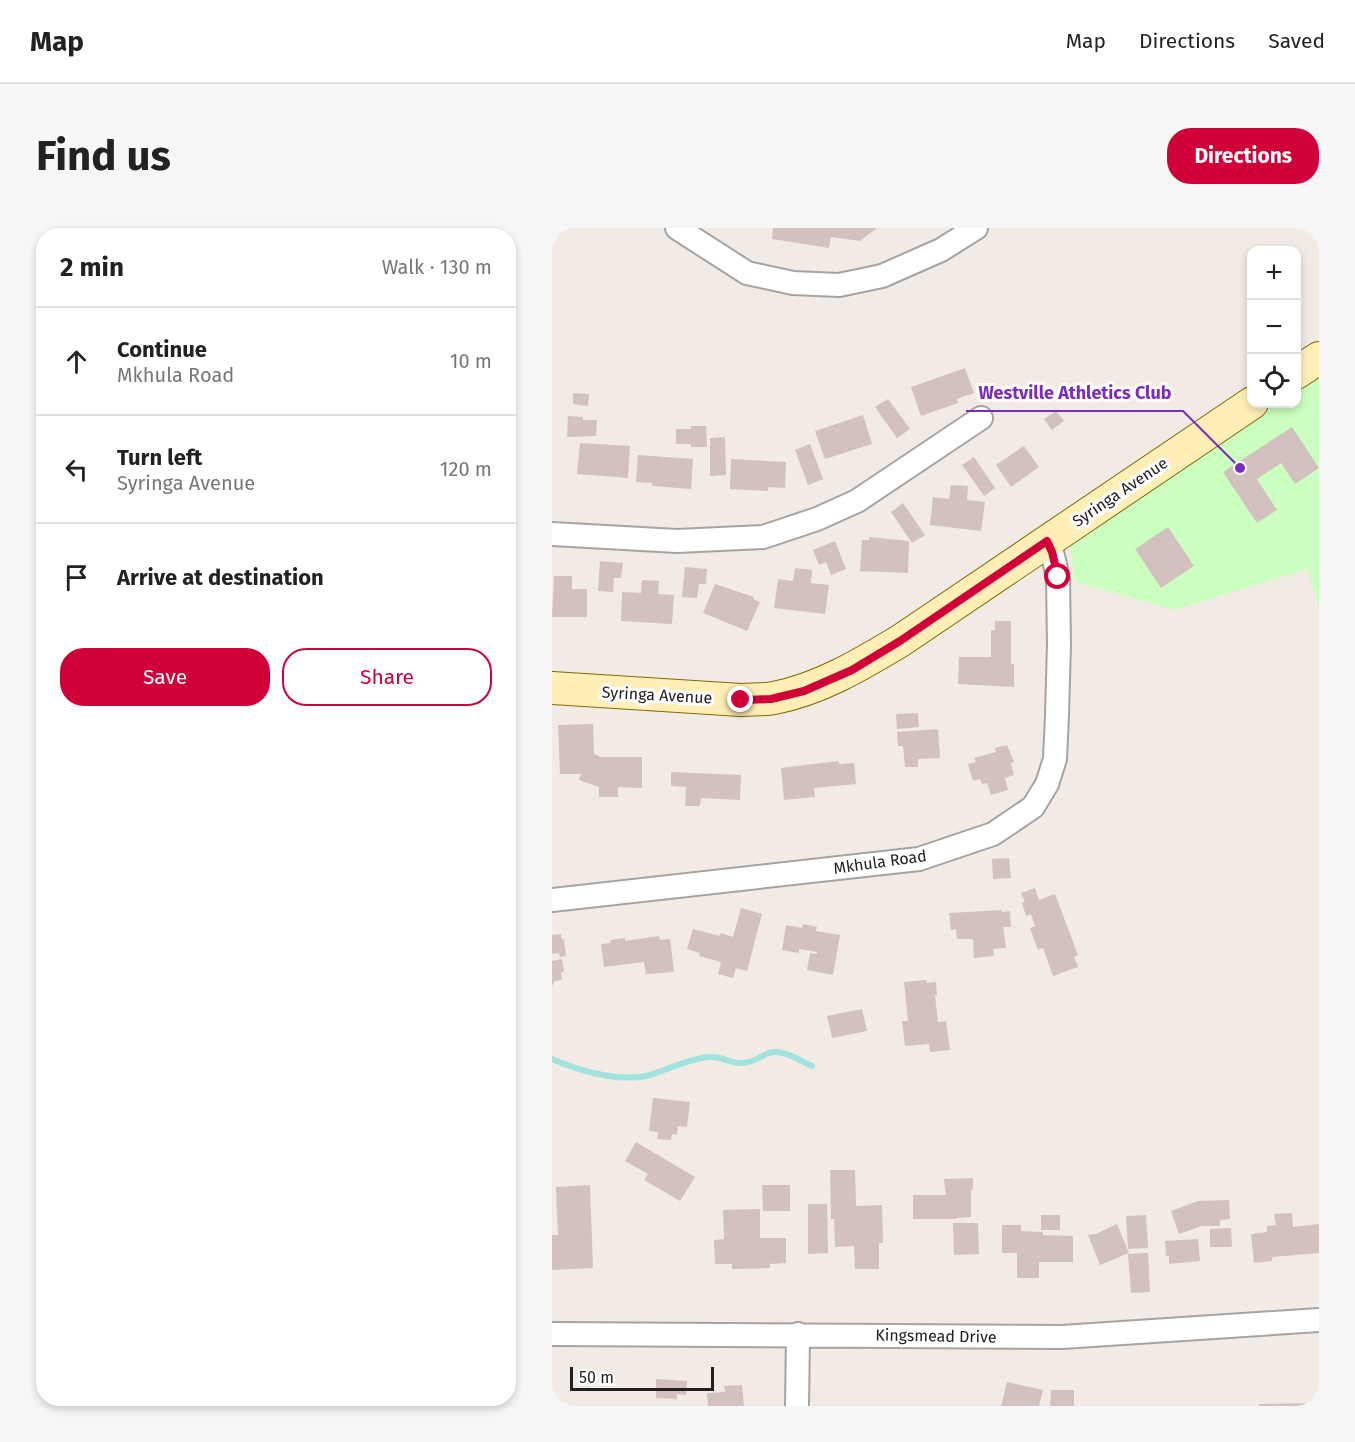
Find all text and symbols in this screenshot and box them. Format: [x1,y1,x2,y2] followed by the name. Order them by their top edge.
[30,25,84,58] text: Map
[1066,28,1106,54] text: Map
[1139,28,1235,54] text: Directions
[1268,28,1325,54] text: Saved
[1167,128,1319,184] button: Directions
[36,131,171,181] text: Find us
[1247,246,1301,408] map controls
[1247,246,1301,300] button: +
[60,252,124,283] text: 2 min
[382,255,492,279] text: Walk · 130 m
[1247,300,1301,354] button: −
[117,336,207,363] text: Continue
[60,345,93,378] icon: ahead
[450,349,492,373] text: 10 m
[1247,354,1301,408] button: locate
[117,363,234,387] text: Mkhula Road
[966,375,1183,411] callout: Westville Athletics Club
[979,382,1172,404] text: Westville Athletics Club
[117,444,202,471] text: Turn left
[60,453,93,486] icon: left
[1069,453,1171,531] street label: Syringa Avenue
[440,457,492,481] text: 120 m
[117,471,255,495] text: Syringa Avenue
[60,561,93,594] icon: arrive
[1044,563,1070,589] route start
[117,564,324,591] text: Arrive at destination
[60,648,270,706] button: Save
[282,648,492,706] button: Share
[601,683,713,707] street label: Syringa Avenue
[727,686,753,712] route end
[832,846,928,878] street label: Mkhula Road
[875,1325,997,1347] street label: Kingsmead Drive
[570,1364,714,1392] scale bar
[579,1368,614,1387] text: 50 m

